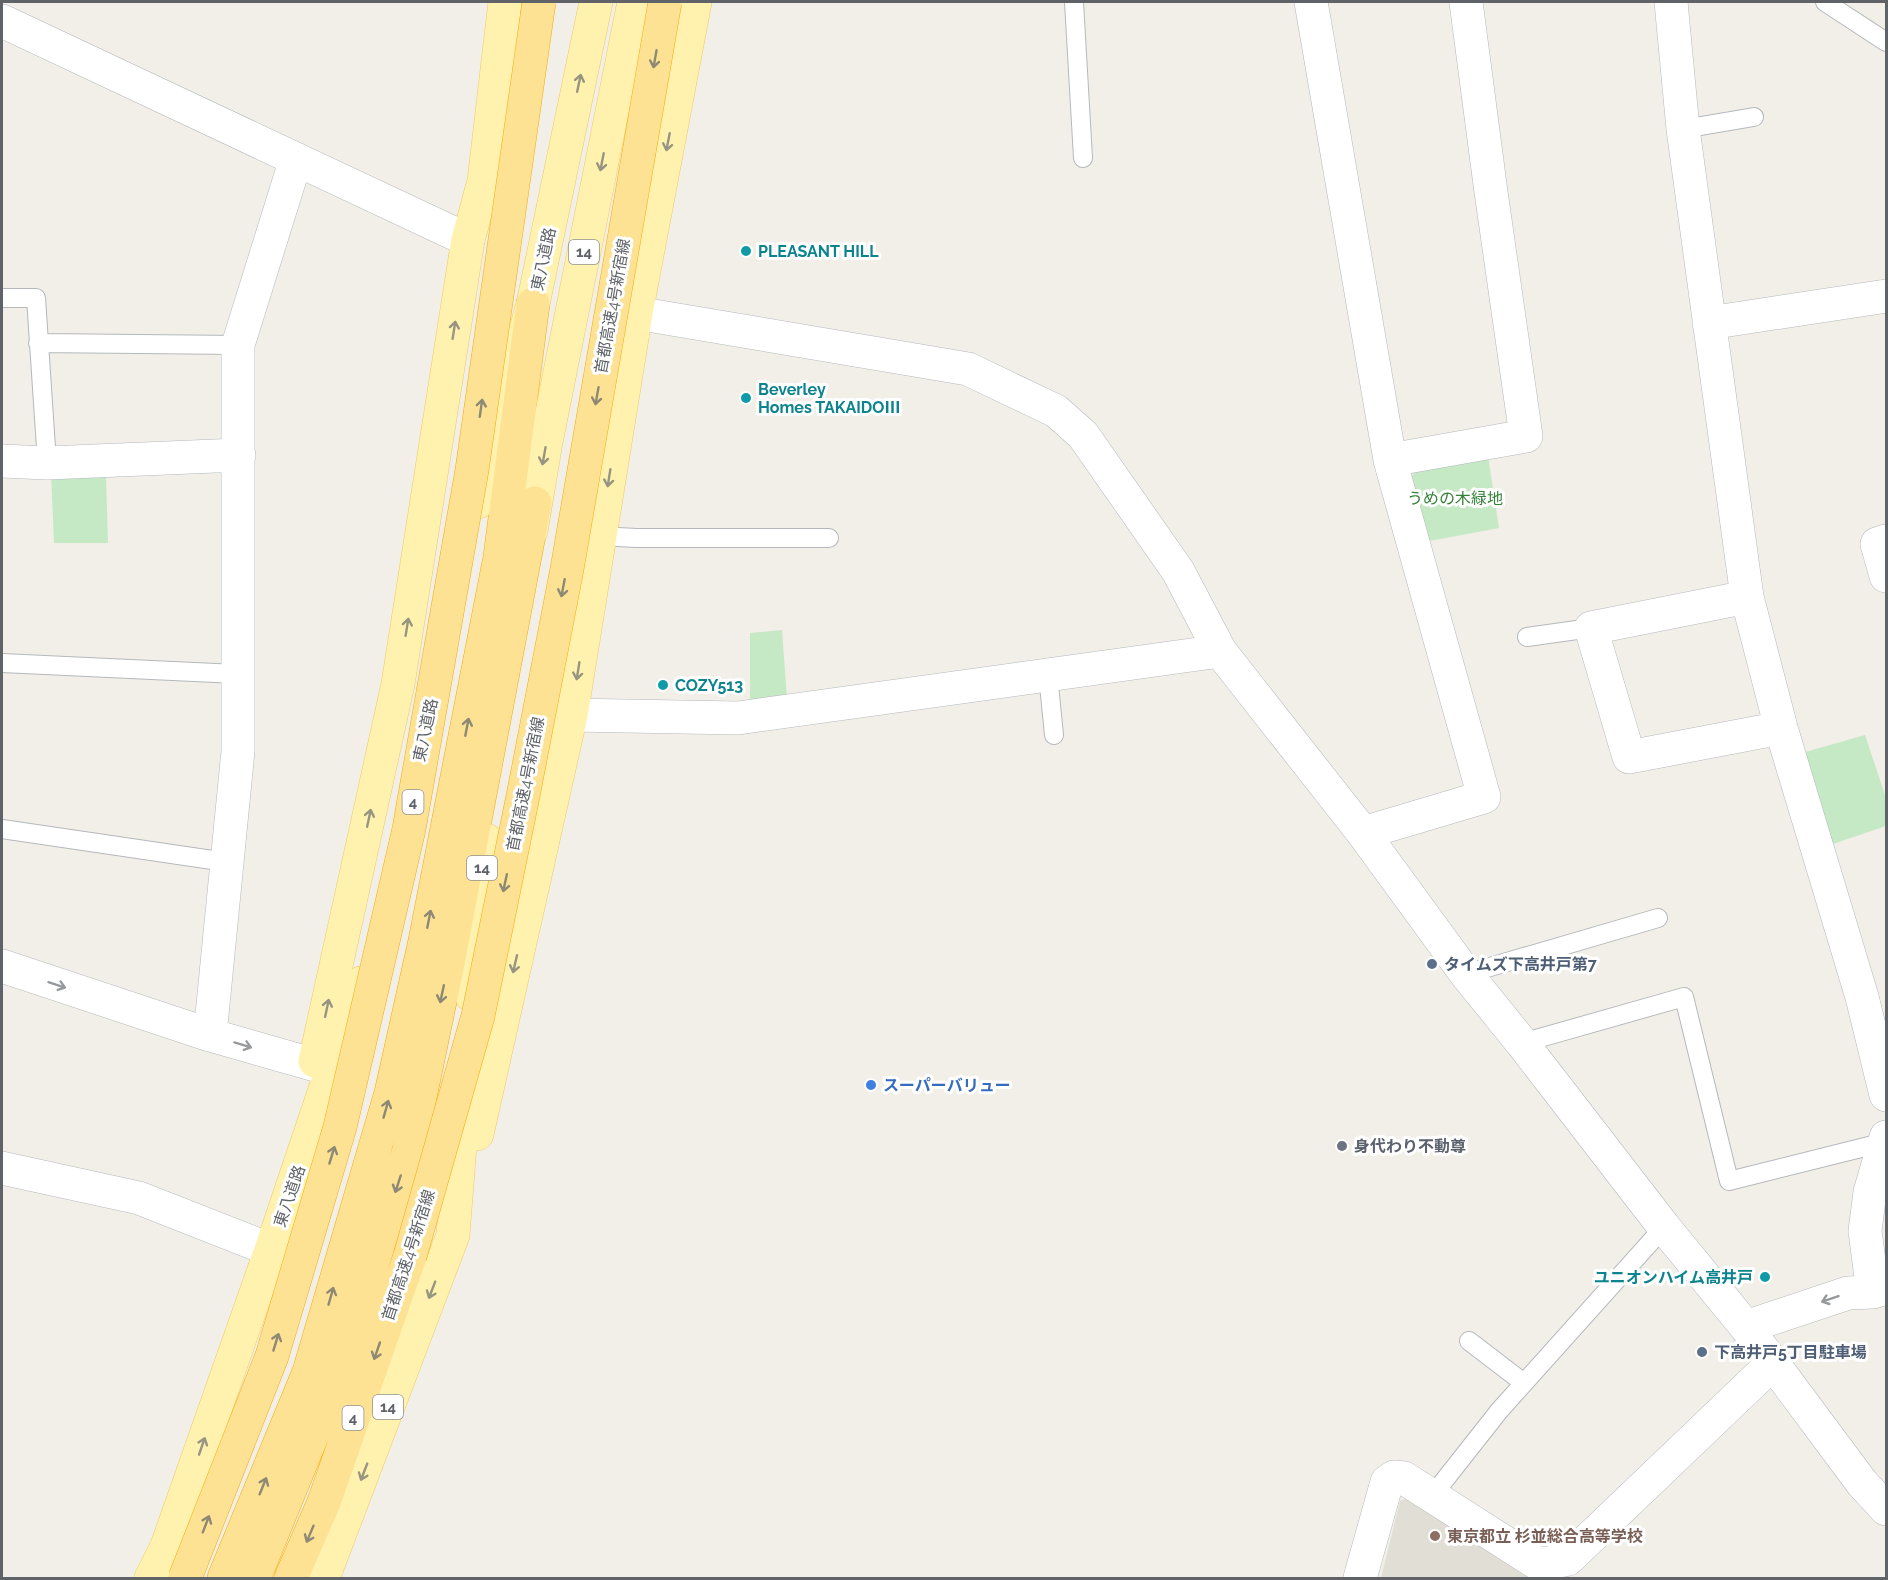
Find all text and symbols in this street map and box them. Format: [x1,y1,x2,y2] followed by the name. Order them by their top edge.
[649,49,660,68] one-way arrow
[574,73,585,93] one-way arrow
[662,131,673,151] one-way arrow
[596,152,607,171] one-way arrow
[528,226,559,292] street label: 東八道路
[591,237,634,375] street label: 首都高速4号新宿線
[569,240,599,264] road number: 14
[758,242,879,261] place label: PLEASANT HILL
[739,244,753,258] marker: PLEASANT HILL
[449,321,460,341] one-way arrow
[758,380,900,417] place label: Beverley Homes TAKAIDOⅢ
[591,386,602,406] one-way arrow
[739,391,753,405] marker: Beverley Homes TAKAIDOⅢ
[475,399,486,419] one-way arrow
[538,446,549,466] one-way arrow
[604,468,615,488] one-way arrow
[1407,489,1503,508] park label: うめの木緑地
[557,578,568,598] one-way arrow
[402,617,413,637] one-way arrow
[572,660,583,680] one-way arrow
[675,676,743,695] place label: COZY513
[656,678,670,692] marker: COZY513
[410,697,441,763] street label: 東八道路
[503,715,548,853] street label: 首都高速4号新宿線
[462,718,473,738] one-way arrow
[402,790,424,814] road number: 4
[363,809,375,828] one-way arrow
[467,856,497,880] road number: 14
[499,872,510,892] one-way arrow
[424,909,435,929] one-way arrow
[509,954,521,973] one-way arrow
[1444,955,1597,974] place label: タイムズ下高井戸第7
[1425,957,1439,971] marker: タイムズ下高井戸第7
[47,980,66,991] one-way arrow
[435,984,447,1003] one-way arrow
[322,999,333,1019] one-way arrow
[233,1040,252,1051] one-way arrow
[883,1076,1011,1095] place label: スーパーバリュー
[864,1078,878,1092] marker: スーパーバリュー
[381,1100,392,1119] one-way arrow
[1354,1137,1466,1156] place label: 身代わり不動尊
[1335,1139,1349,1153] marker: 身代わり不動尊
[327,1146,338,1165] one-way arrow
[270,1163,309,1230] street label: 東八道路
[392,1174,403,1193] one-way arrow
[378,1187,439,1323] street label: 首都高速4号新宿線
[1594,1268,1753,1287] place label: ユニオンハイム高井戸
[1758,1270,1772,1284] marker: ユニオンハイム高井戸
[426,1280,437,1299] one-way arrow
[326,1287,338,1306] one-way arrow
[1821,1294,1840,1305] one-way arrow
[271,1333,282,1352] one-way arrow
[371,1341,382,1360] one-way arrow
[1714,1343,1867,1362] place label: 下高井戸5丁目駐車場
[1695,1345,1709,1359] marker: 下高井戸5丁目駐車場
[373,1395,403,1419] road number: 14
[342,1406,364,1430] road number: 4
[198,1437,209,1456] one-way arrow
[357,1462,368,1481] one-way arrow
[258,1477,269,1495] one-way arrow
[201,1515,212,1534] one-way arrow
[304,1524,315,1543] one-way arrow
[1447,1527,1643,1546] place label: 東京都立 杉並総合高等学校
[1428,1529,1442,1543] marker: 東京都立 杉並総合高等学校

